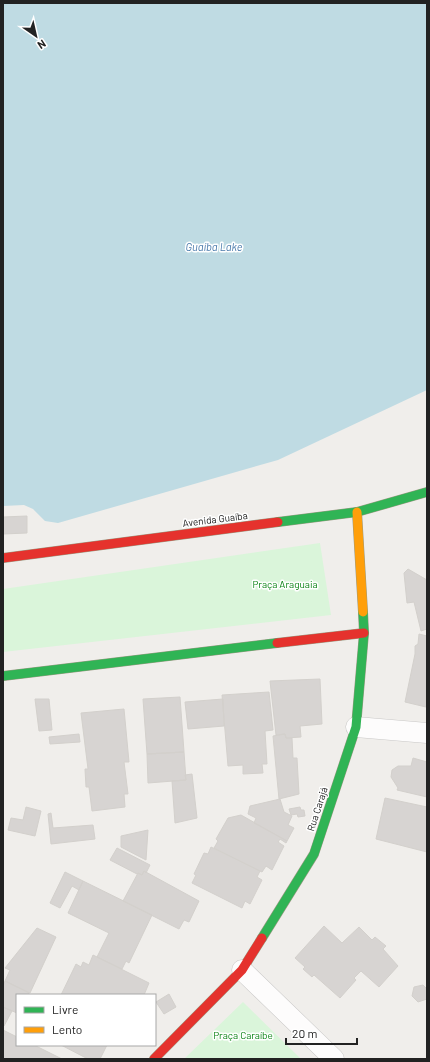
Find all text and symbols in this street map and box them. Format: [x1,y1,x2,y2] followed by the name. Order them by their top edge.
[16,16,56,56] north arrow
[35,37,49,52] text: N
[186,240,243,253] water label: Guaíba Lake
[182,509,248,529] street label: Avenida Guaíba
[252,578,318,590] park label: Praça Araguaia
[304,785,330,833] street label: Rua Carajá
[16,994,156,1046] legend
[52,1002,78,1016] text: Livre
[286,1020,357,1046] scale bar
[52,1022,82,1036] text: Lento
[292,1026,318,1040] text: 20 m
[213,1029,273,1041] park label: Praça Caraíbe

